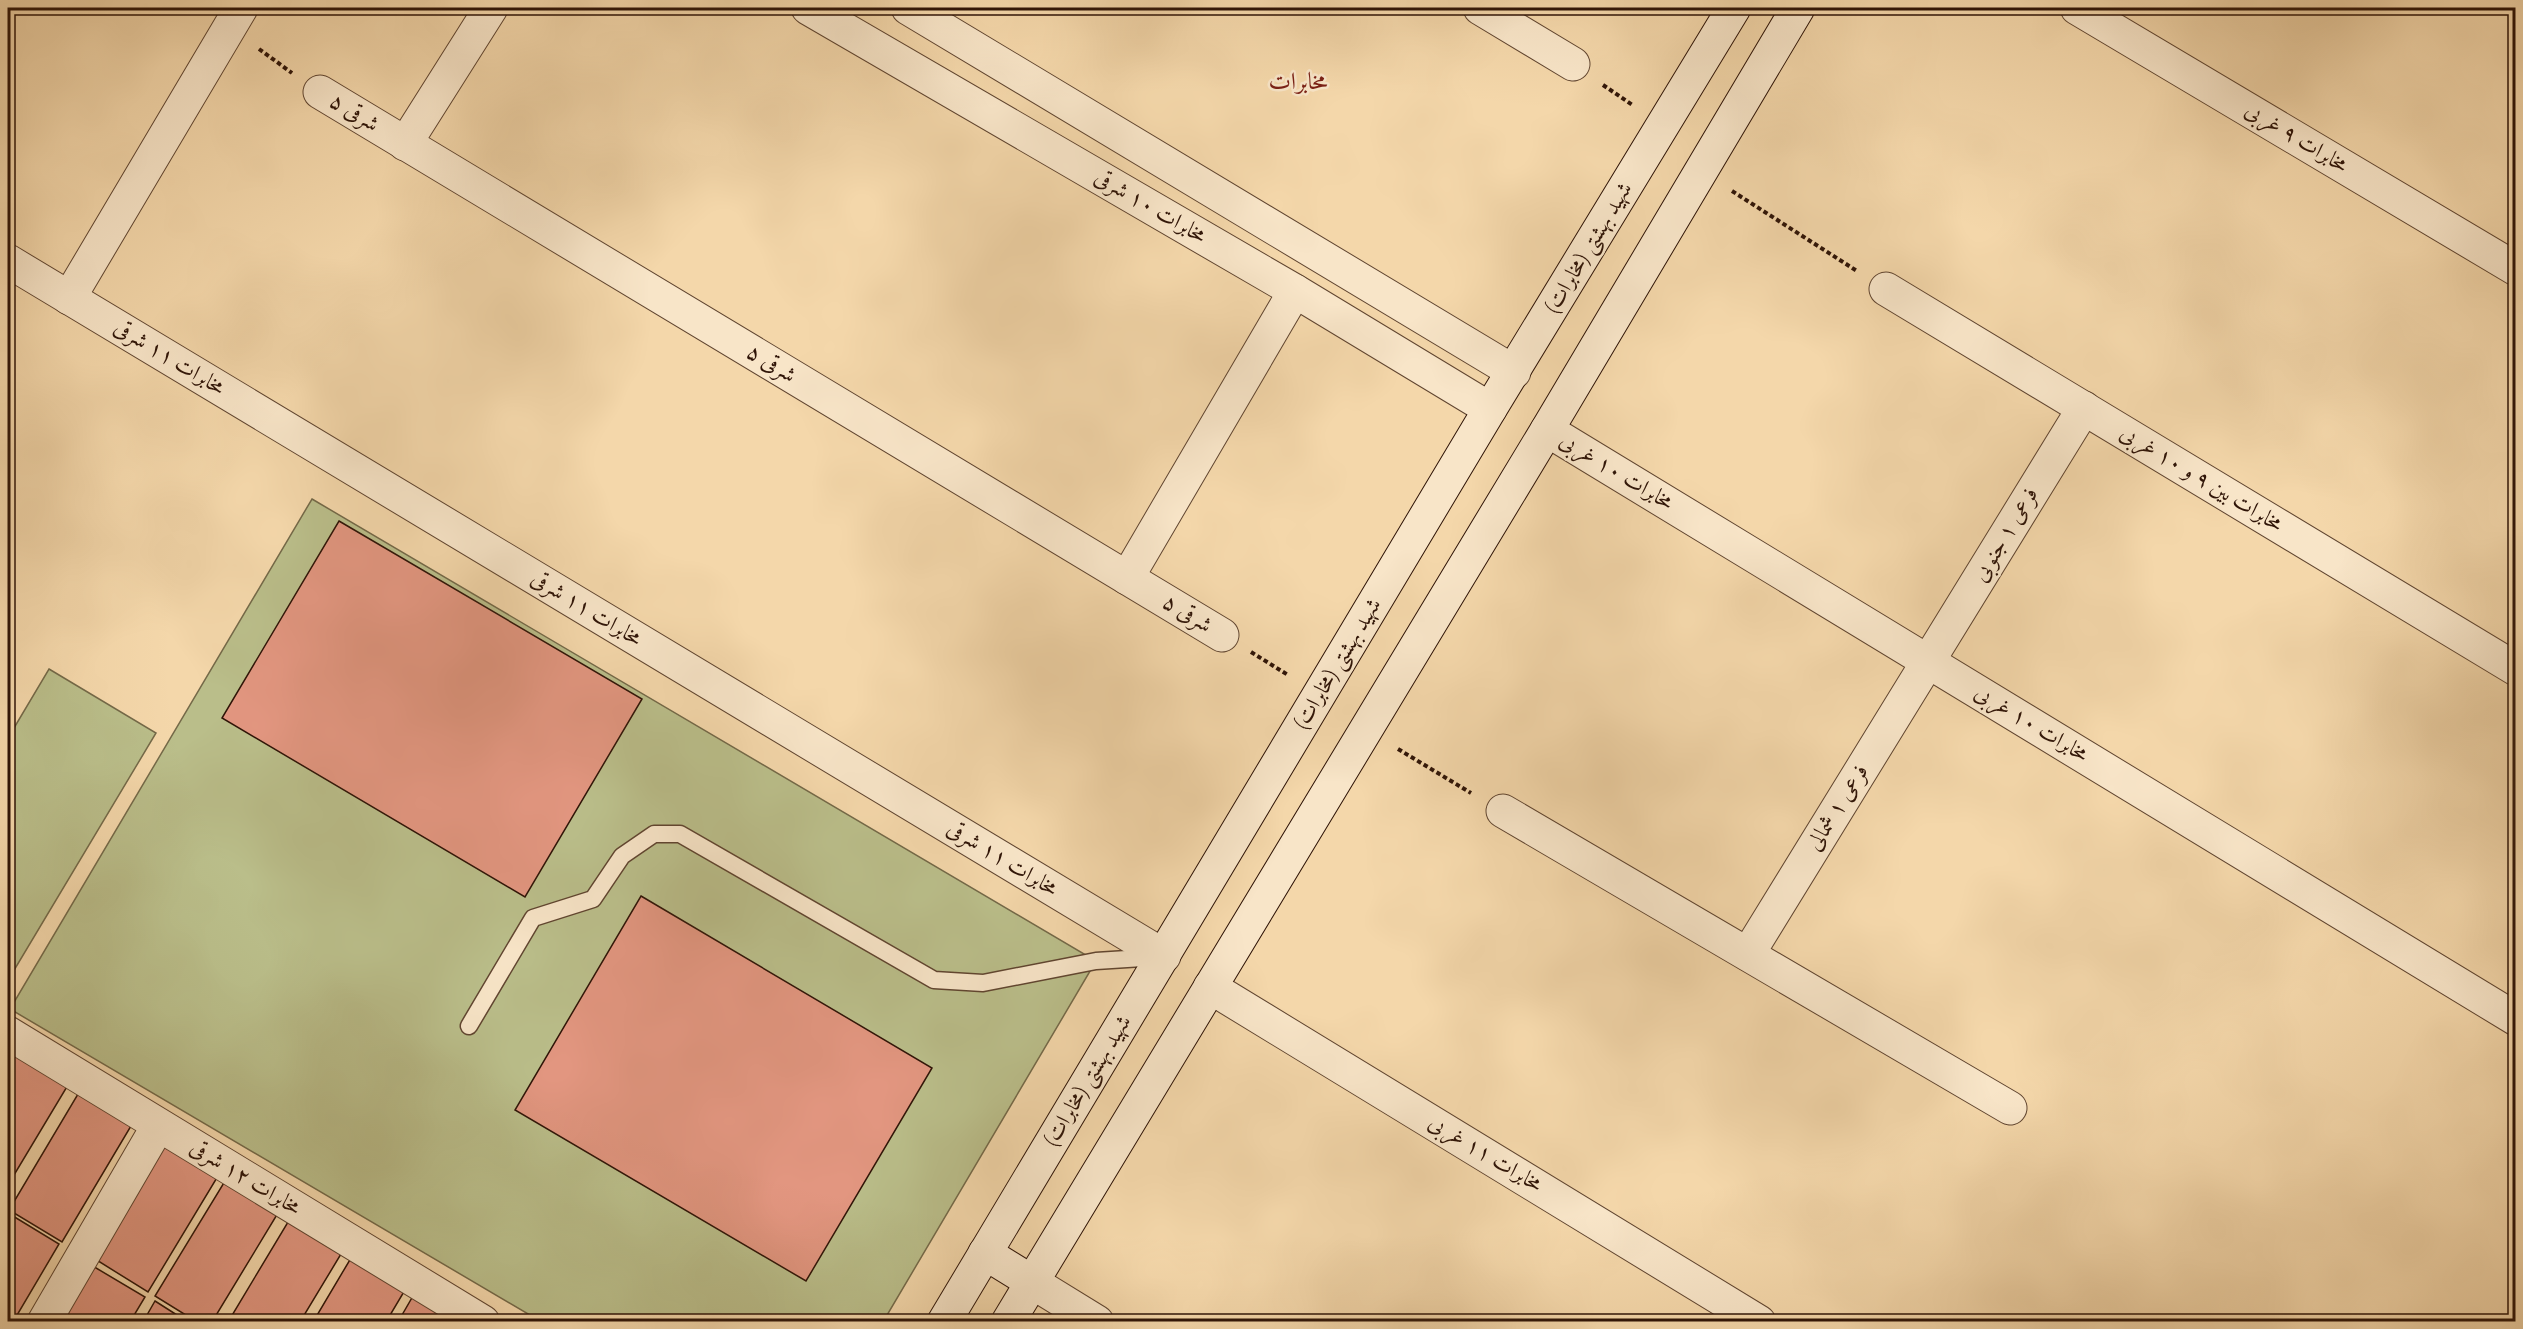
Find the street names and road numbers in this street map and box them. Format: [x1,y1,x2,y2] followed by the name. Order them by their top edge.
[324,87,384,139] street label: شرقی ۵
[2239,96,2353,181] street label: مخابرات ۹ غربی
[1089,164,1212,251] street label: مخابرات ۱۰ شرقی
[1539,177,1639,319] street label: شهید بهشتی (مخابرات)
[108,314,230,402] street label: مخابرات ۱۱ شرقی
[741,338,801,390] street label: شرقی ۵
[2114,419,2288,540] street label: مخابرات بین ۹ و ۱۰ غربی
[1553,427,1679,518] street label: مخابرات ۱۰ غربی
[1967,483,2046,588] street label: فرعی ۱ جنوبی
[525,565,647,653] street label: مخابرات ۱۱ شرقی
[1157,588,1217,640] street label: شرقی ۵
[1288,593,1388,735] street label: شهید بهشتی (مخابرات)
[1968,679,2094,770] street label: مخابرات ۱۰ غربی
[1801,760,1875,856] street label: فرعی ۱ شمالی
[941,815,1063,903] street label: مخابرات ۱۱ شرقی
[1038,1010,1138,1152] street label: شهید بهشتی (مخابرات)
[1422,1109,1548,1200] street label: مخابرات ۱۱ غربی
[184,1134,306,1222] street label: مخابرات ۱۲ شرقی

